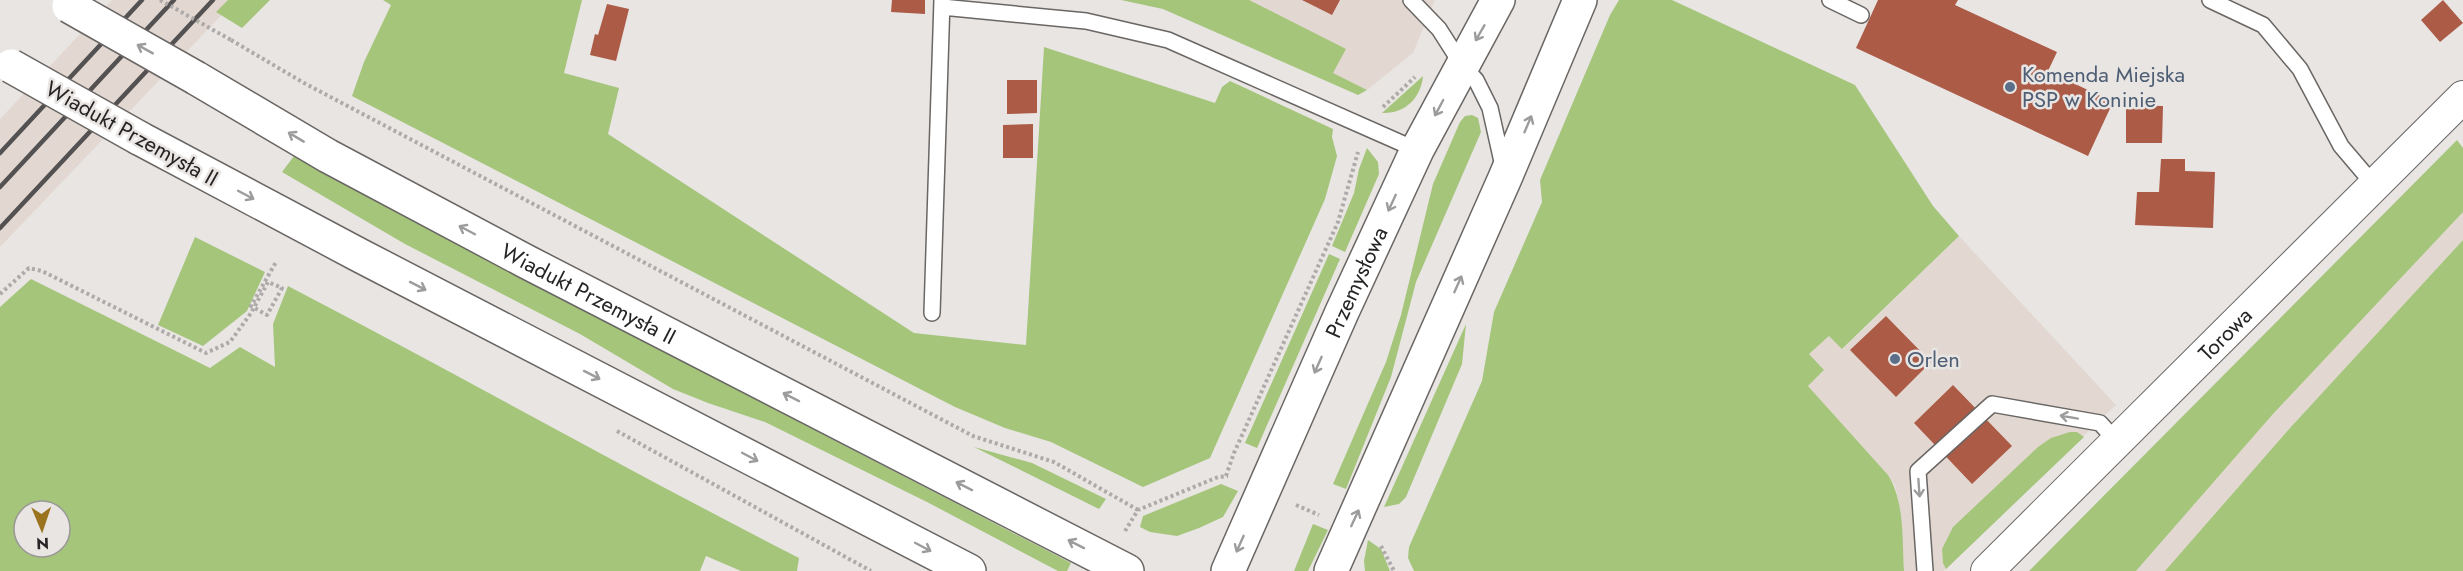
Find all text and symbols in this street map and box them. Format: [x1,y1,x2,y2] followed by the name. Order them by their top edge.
[1474,24,1486,41] one-way arrow
[137,43,154,55] one-way arrow
[2022,58,2185,115] place label: Komenda Miejska PSP w Koninie
[40,72,224,194] street label: Wiadukt Przemysła II
[2003,80,2017,94] marker: Komenda Miejska PSP w Koninie
[1433,98,1444,116] one-way arrow
[1523,115,1534,133] one-way arrow
[288,131,305,143] one-way arrow
[237,189,254,201] one-way arrow
[1386,193,1398,211] one-way arrow
[1317,221,1395,343] street label: Przemysłowa
[459,224,477,235] one-way arrow
[495,235,682,352] street label: Wiadukt Przemysła II
[1453,275,1464,294] one-way arrow
[409,281,427,292] one-way arrow
[2191,300,2259,368] street label: Torowa
[1907,343,1960,375] place label: Orlen
[1888,352,1902,366] marker: Orlen
[1312,356,1324,374] one-way arrow
[582,370,600,382] one-way arrow
[782,390,800,402] one-way arrow
[2060,412,2079,423] one-way arrow
[740,452,758,463] one-way arrow
[1914,478,1925,498] one-way arrow
[955,480,973,491] one-way arrow
[12,499,72,559] north arrow
[1350,509,1362,527] one-way arrow
[36,532,49,555] text: N
[1234,534,1245,553] one-way arrow
[1067,538,1085,549] one-way arrow
[913,542,931,553] one-way arrow

